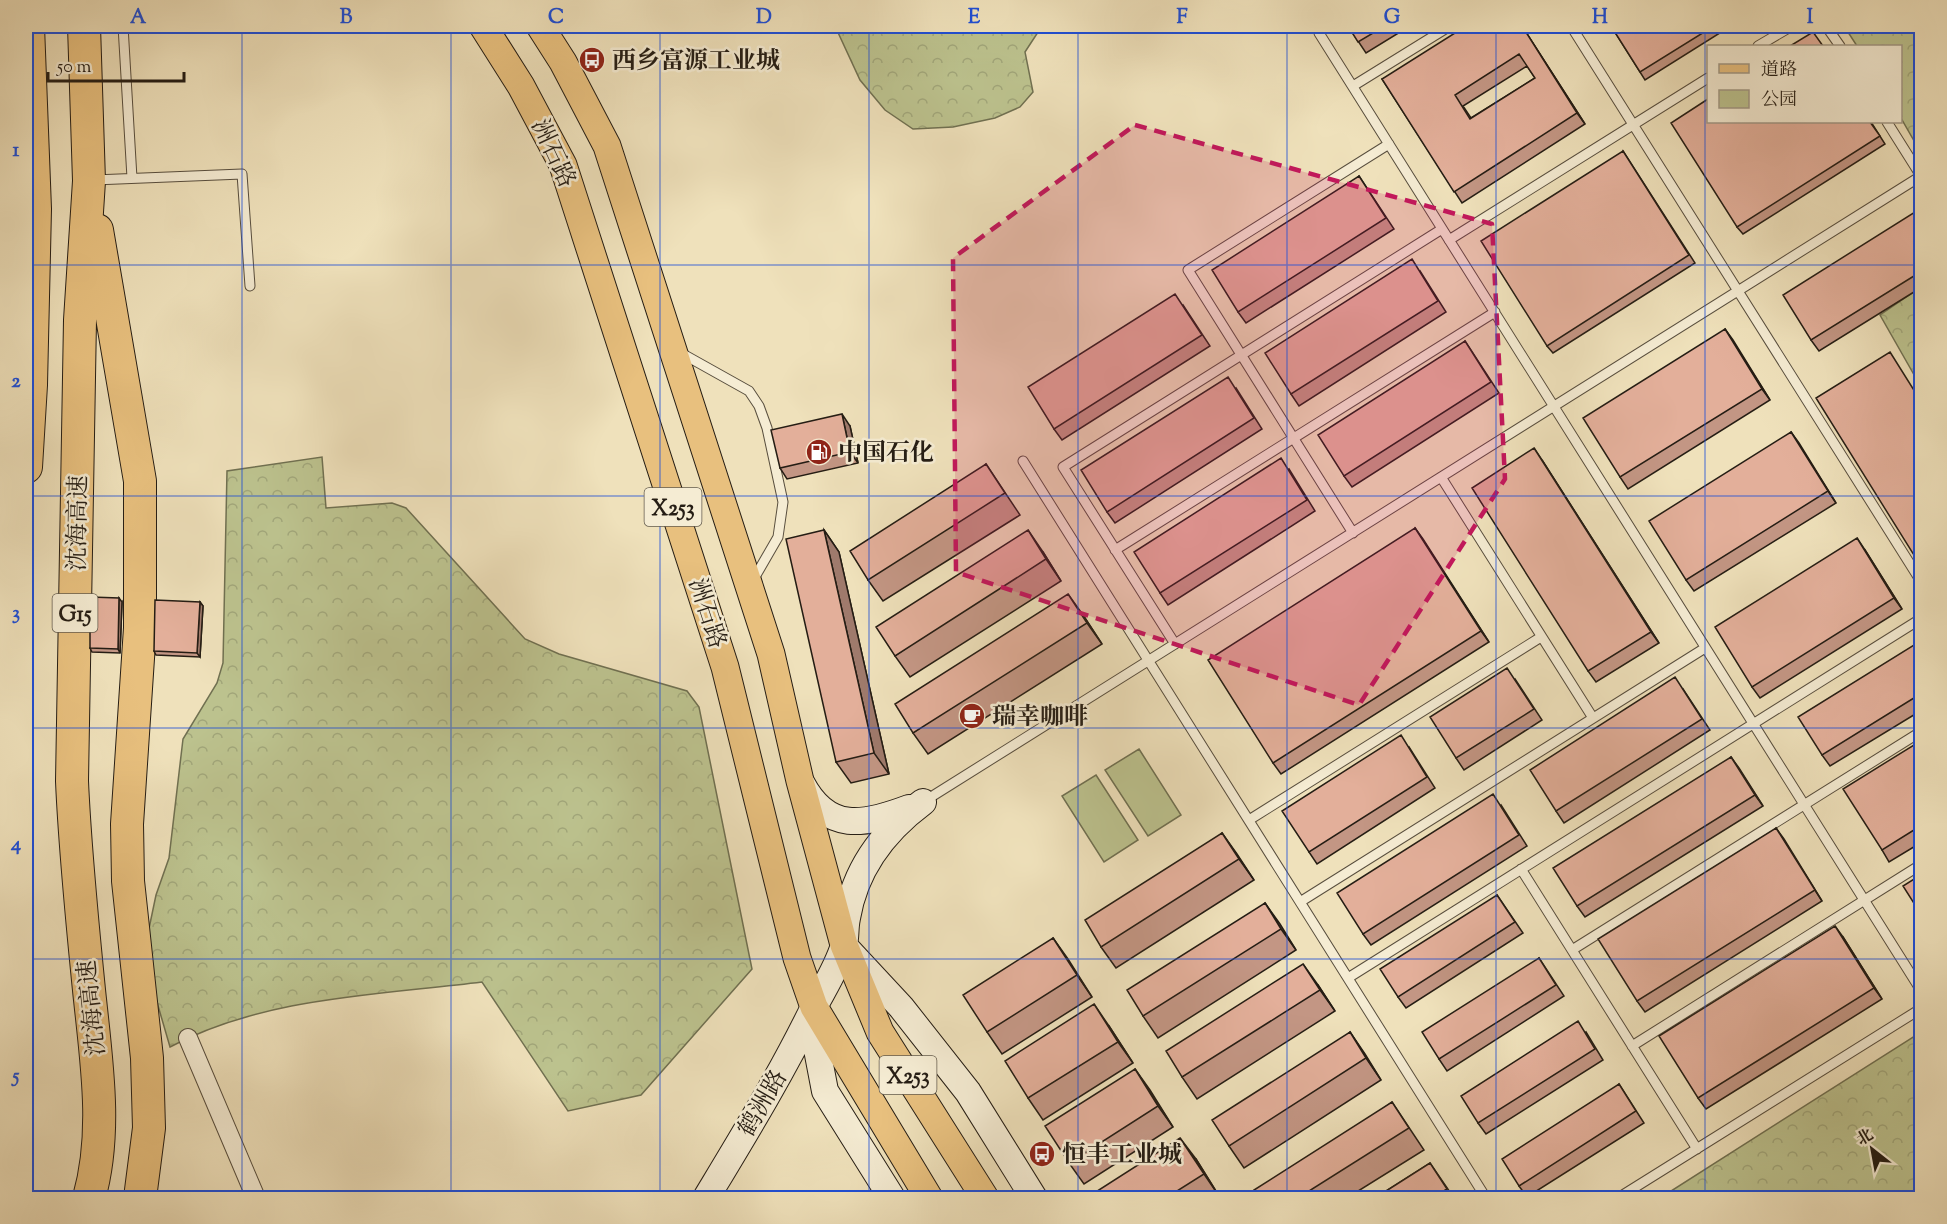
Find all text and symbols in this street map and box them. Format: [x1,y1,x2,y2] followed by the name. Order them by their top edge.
[130,4,147,33] text: A
[340,4,353,33] text: B
[548,4,564,33] text: C
[756,4,772,33] text: D
[968,4,981,33] text: E
[1176,4,1188,33] text: F
[1384,4,1401,33] text: G
[1592,4,1608,33] text: H
[1807,4,1814,33] text: I
[48,45,184,83] scale bar
[577,45,607,75] bus stop icon: 西乡富源工业城
[612,45,780,79] place label: 西乡富源工业城
[1707,45,1902,123] legend
[56,55,92,81] text: 50 m
[1761,58,1797,84] text: 道路
[1761,88,1797,114] text: 公园
[522,114,583,194] street label: 洲石路
[13,137,20,166] text: 1
[11,368,21,397] text: 2
[804,437,834,467] fuel station icon: 中国石化
[838,437,934,471] place label: 中国石化
[61,475,97,571] street label: 沈海高速
[644,488,702,526] road number: X253
[679,574,733,653] street label: 洲石路
[52,594,98,632] road number: G15
[12,600,20,629] text: 3
[957,701,987,731] cafe icon: 瑞幸咖啡
[992,701,1088,735] place label: 瑞幸咖啡
[10,831,21,860] text: 4
[71,958,115,1057] street label: 沈海高速
[880,1056,936,1094] road number: X253
[11,1063,20,1092] text: 5
[731,1064,796,1144] street label: 鹤洲路
[1842,1119,1902,1179] north arrow
[1853,1124,1878,1152] text: 北
[1027,1139,1057,1169] bus stop icon: 恒丰工业城
[1062,1139,1182,1173] place label: 恒丰工业城

